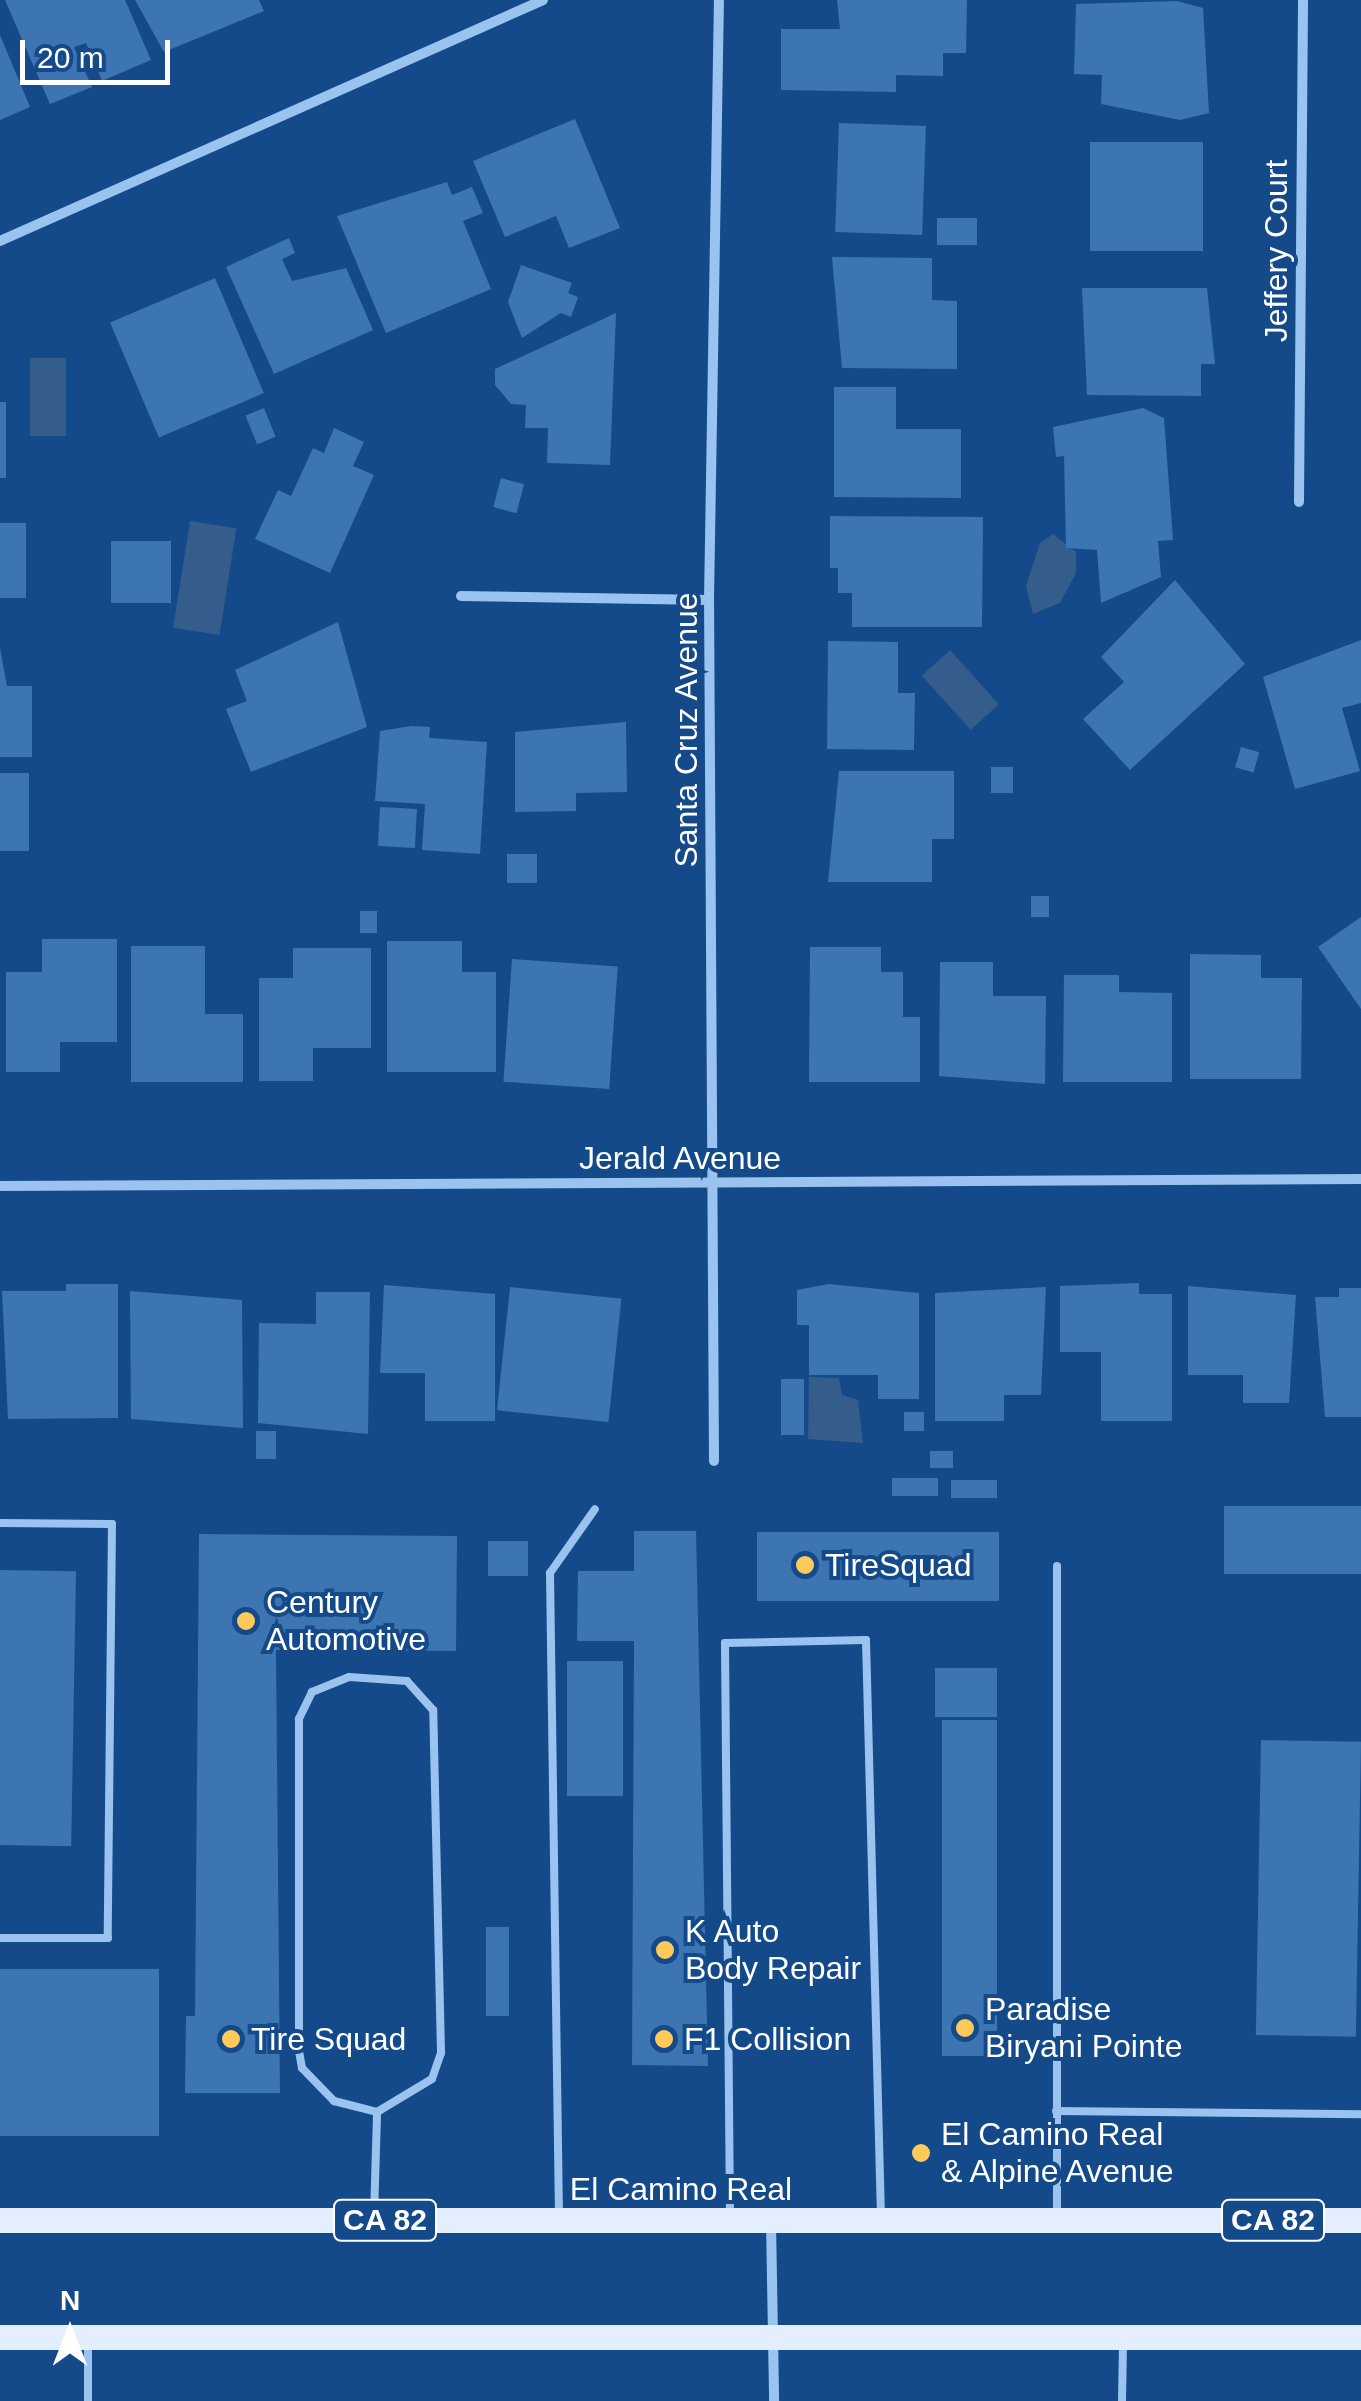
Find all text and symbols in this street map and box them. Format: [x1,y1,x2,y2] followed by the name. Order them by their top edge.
[25,20,175,82] scale bar
[37,41,104,74] text: 20 m
[1257,160,1295,342] street label: Jeffery Court
[667,592,705,868] street label: Santa Cruz Avenue
[578,1139,782,1177] street label: Jerald Avenue
[825,1546,971,1584] place label: TireSquad
[794,1554,816,1576] marker: TireSquad
[266,1584,426,1659] place label: Century Automotive
[235,1610,257,1632] marker: Century Automotive
[685,1913,861,1988] place label: K Auto Body Repair
[654,1939,676,1961] marker: K Auto Body Repair
[985,1991,1182,2066] place label: Paradise Biryani Pointe
[954,2017,976,2039] marker: Paradise Biryani Pointe
[251,2020,406,2058] place label: Tire Squad
[684,2020,851,2058] place label: F1 Collision
[220,2028,242,2050] marker: Tire Squad
[653,2028,675,2050] marker: F1 Collision
[941,2116,1177,2191] place label: El Camino Real & Alpine Avenue
[910,2142,932,2164] marker: El Camino Real & Alpine Avenue
[570,2170,792,2208] street label: El Camino Real
[330,2195,440,2245] road number: CA 82
[1218,2195,1328,2245] road number: CA 82
[20,2281,120,2381] north arrow
[60,2285,80,2316] text: N

